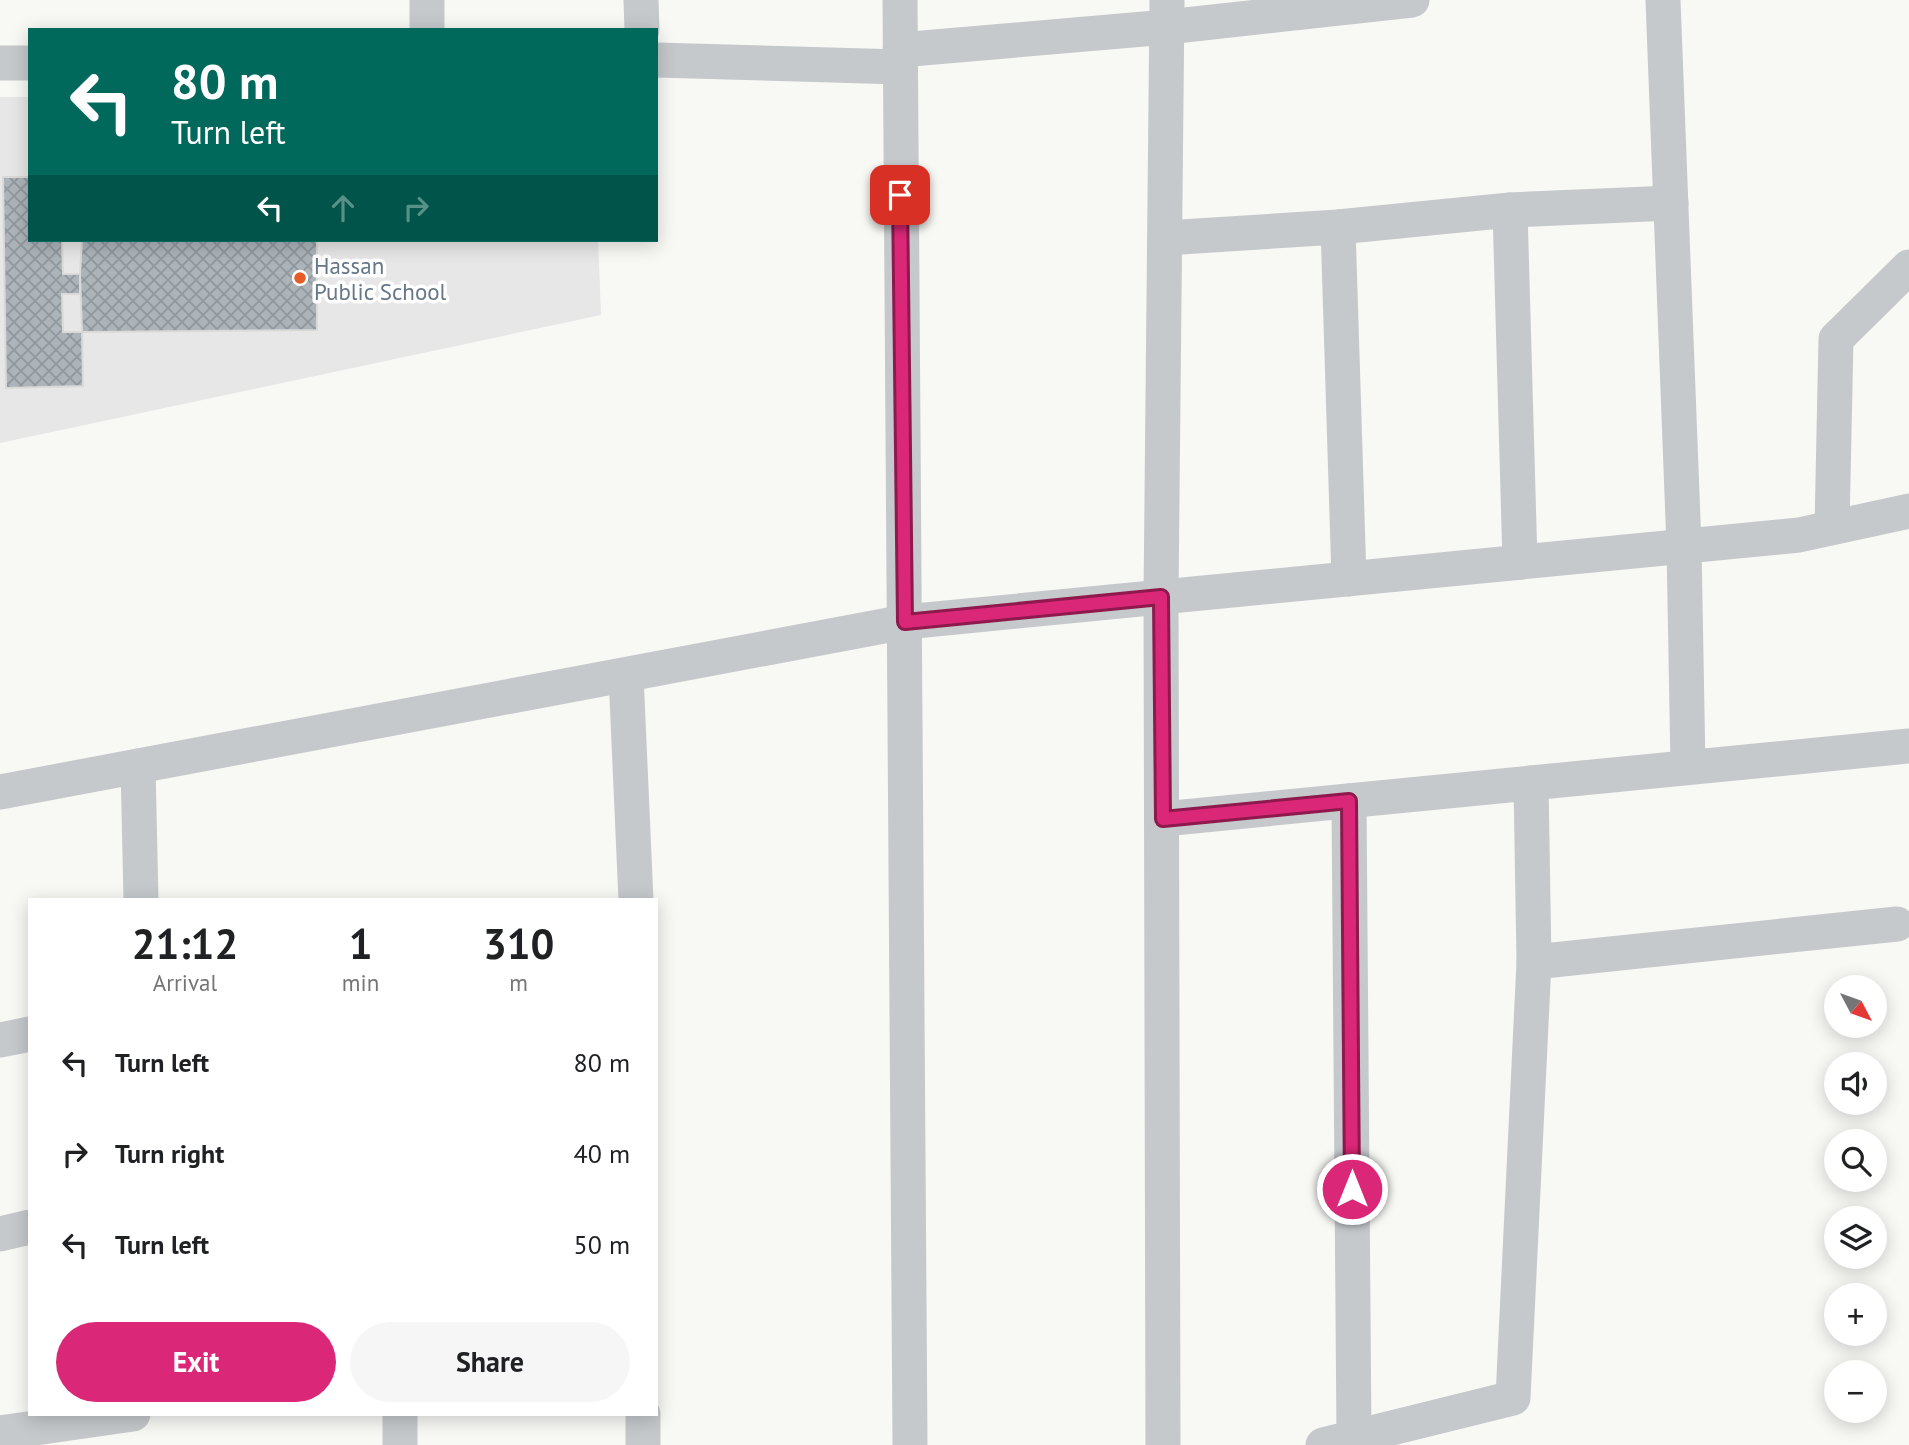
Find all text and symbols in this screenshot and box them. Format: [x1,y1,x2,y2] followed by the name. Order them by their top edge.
[171,49,278,113] text: 80 m
[56,56,147,147] icon: left
[171,111,286,153] text: Turn left
[870,165,930,225] pin
[881,176,919,214] icon: arrive
[251,189,289,227] icon: left
[324,189,362,227] icon: ahead
[397,189,435,227] icon: right
[314,251,447,306] place label: Hassan Public School
[292,270,308,286] marker: Hassan Public School
[132,916,238,971] text: 21:12
[349,916,372,971] text: 1
[483,916,554,971] text: 310
[153,968,217,997] text: Arrival
[342,968,379,997] text: min
[509,968,528,997] text: m
[1824,975,1886,1038] north arrow
[1824,975,1887,1423] map controls
[56,1044,94,1082] icon: left
[115,1046,209,1079] text: Turn left
[574,1046,630,1079] text: 80 m
[1824,1052,1887,1115] button: sound
[1824,1129,1887,1192] button: search
[56,1135,94,1173] icon: right
[115,1137,224,1170] text: Turn right
[574,1137,630,1170] text: 40 m
[1315,1152,1389,1226] position arrow
[1824,1206,1887,1269] button: layers
[56,1226,94,1264] icon: left
[115,1228,209,1261] text: Turn left
[574,1228,630,1261] text: 50 m
[1824,1283,1887,1346] button: +
[56,1322,336,1402] button: Exit
[350,1322,630,1402] button: Share
[1824,1360,1887,1423] button: −

